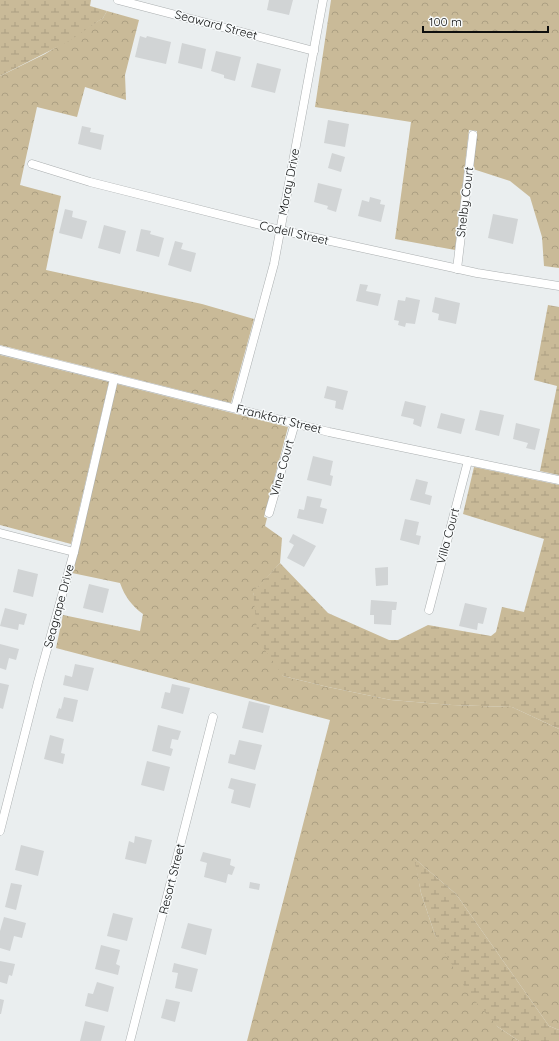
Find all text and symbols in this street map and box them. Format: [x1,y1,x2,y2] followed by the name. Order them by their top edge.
[173,6,259,43] street label: Seaward Street
[423,8,548,34] scale bar
[429,14,462,29] text: 100 m
[275,147,302,217] street label: Moray Drive
[453,166,476,238] street label: Shelby Court
[258,217,330,248] street label: Codell Street
[235,401,323,436] street label: Frankfort Street
[266,438,297,498] street label: Vine Court
[433,506,462,565] street label: Villa Court
[40,562,77,649] street label: Seagrape Drive
[155,842,188,916] street label: Resort Street

